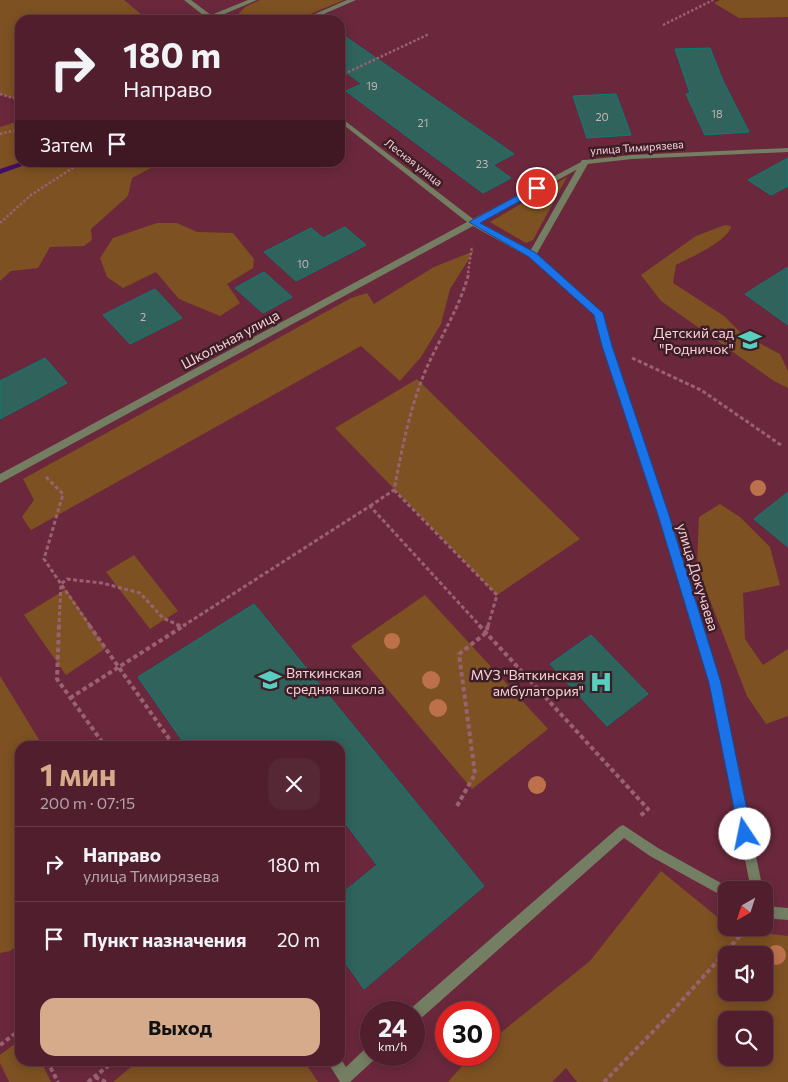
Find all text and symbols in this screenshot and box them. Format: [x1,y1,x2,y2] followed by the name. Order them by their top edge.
[123,32,221,75] text: 180 m
[40,35,105,100] icon: right
[123,75,213,102] text: Направо
[366,79,378,92] house number: 19
[711,107,723,120] house number: 18
[595,110,609,123] house number: 20
[418,116,428,129] house number: 21
[103,130,131,158] icon: arrive
[40,133,93,156] text: Затем
[383,135,445,189] street label: Лесная улица
[590,137,684,157] street label: улица Тимирязева
[476,157,488,170] house number: 23
[516,167,558,209] pin
[523,174,551,202] icon: arrive
[297,257,309,270] house number: 10
[178,306,282,372] street label: Школьная улица
[140,310,146,323] house number: 2
[654,324,734,357] place label: Детский сад "Родничок"
[737,327,763,353] school or university icon: Детский сад "Родничок"
[674,521,722,633] street label: улица Докучаева
[286,664,384,697] place label: Вяткинская средняя школа
[471,666,584,699] place label: МУЗ "Вяткинская амбулатория"
[257,667,283,693] school or university icon: Вяткинская средняя школа
[588,669,614,695] hospital icon: МУЗ "Вяткинская амбулатория"
[40,755,116,792] text: 1 мин
[268,758,320,810] button: close
[40,793,135,812] text: 200 m · 07:15
[718,807,770,859] position arrow
[83,843,161,866] text: Направо
[40,850,68,878] icon: right
[268,853,320,876] text: 180 m
[83,866,219,885] text: улица Тимирязева
[718,881,772,936] north arrow
[718,881,773,1066] map controls
[40,925,68,953] icon: arrive
[83,928,246,951] text: Пункт назначения
[277,928,320,951] text: 20 m
[718,946,773,1001] button: sound
[40,998,320,1056] button: Выход
[435,1001,500,1066] speed limit sign: 30
[718,1011,773,1066] button: search
[378,1012,407,1042] text: 24
[378,1039,407,1053] text: km/h

